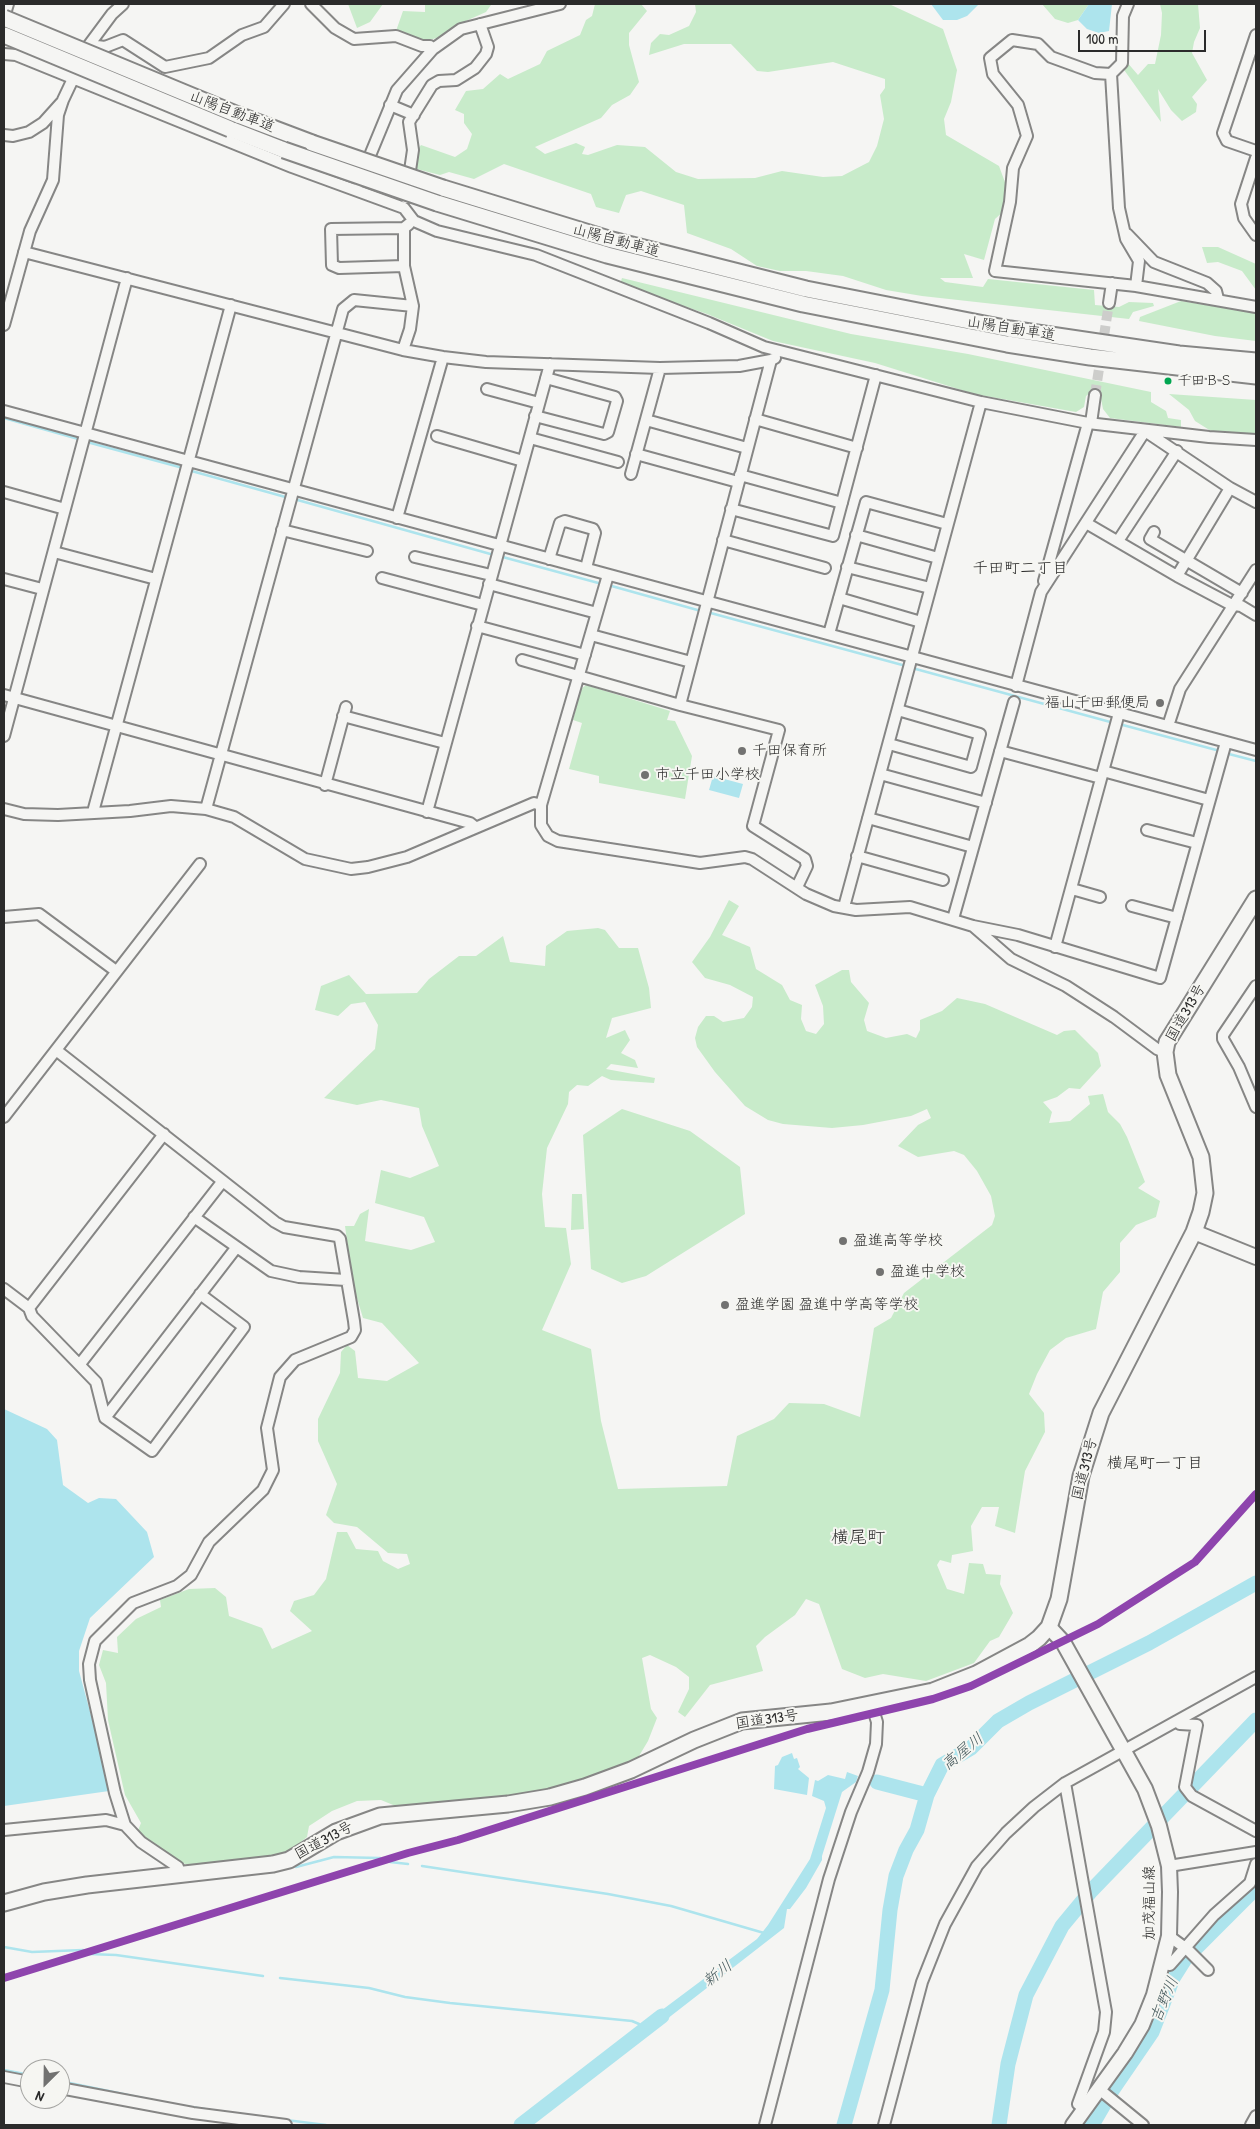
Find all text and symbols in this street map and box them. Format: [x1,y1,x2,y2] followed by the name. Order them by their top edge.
[1080,20,1208,52] scale bar
[1086,28,1119,49] text: 100 m
[187,87,277,137] street label: 山陽自動車道
[570,221,662,261] street label: 山陽自動車道
[965,313,1057,345] street label: 山陽自動車道
[1177,373,1233,389] place label: 千田ＢＳ
[1163,376,1173,386] marker: 千田ＢＳ
[972,559,1068,579] district label: 千田町二丁目
[1045,694,1150,712] place label: 福山千田郵便局
[1154,697,1166,709] marker: 福山千田郵便局
[752,742,827,760] place label: 千田保育所
[736,745,748,757] marker: 千田保育所
[655,766,760,784] place label: 市立千田小学校
[639,769,651,781] marker: 市立千田小学校
[1162,981,1210,1045] street label: 国道313号
[853,1232,943,1250] place label: 盈進高等学校
[837,1235,849,1247] marker: 盈進高等学校
[890,1263,965,1281] place label: 盈進中学校
[874,1266,886,1278] marker: 盈進中学校
[735,1296,918,1314] place label: 盈進学園 盈進中学高等学校
[719,1299,731,1311] marker: 盈進学園 盈進中学高等学校
[1069,1436,1101,1502] street label: 国道313号
[1107,1454,1203,1474] district label: 横尾町一丁目
[831,1527,885,1549] district label: 横尾町
[734,1707,800,1733] street label: 国道313号
[938,1729,988,1775] water label: 高屋川
[292,1818,356,1864] street label: 国道313号
[1141,1866,1159,1940] street label: 加茂福山線
[699,1957,737,1991] water label: 新川
[1147,1974,1183,2026] water label: 吉野川
[20,2059,70,2109] north arrow
[32,2087,46,2108] text: N

